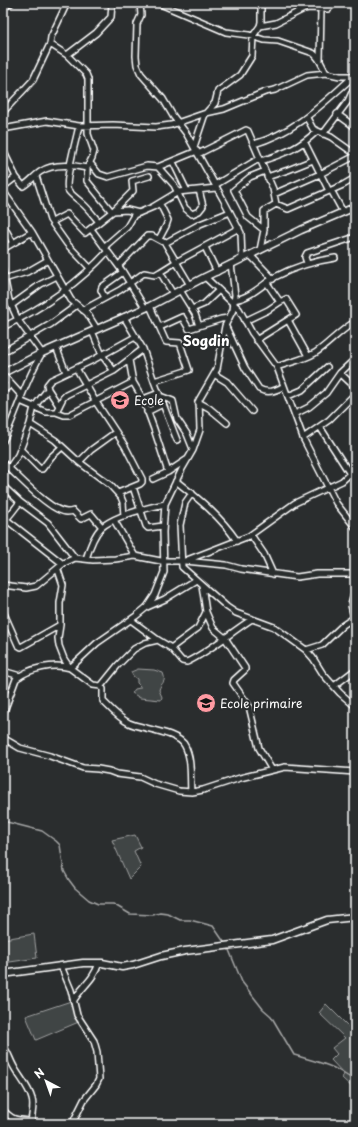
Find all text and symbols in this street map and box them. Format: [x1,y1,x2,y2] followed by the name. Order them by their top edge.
[182,330,230,351] district label: Sogdin
[109,389,131,411] school or university icon: Ecole
[134,391,164,409] place label: Ecole
[195,692,217,714] school or university icon: Ecole primaire
[220,694,302,712] place label: Ecole primaire
[26,1061,66,1101] north arrow
[30,1064,48,1082] text: N

